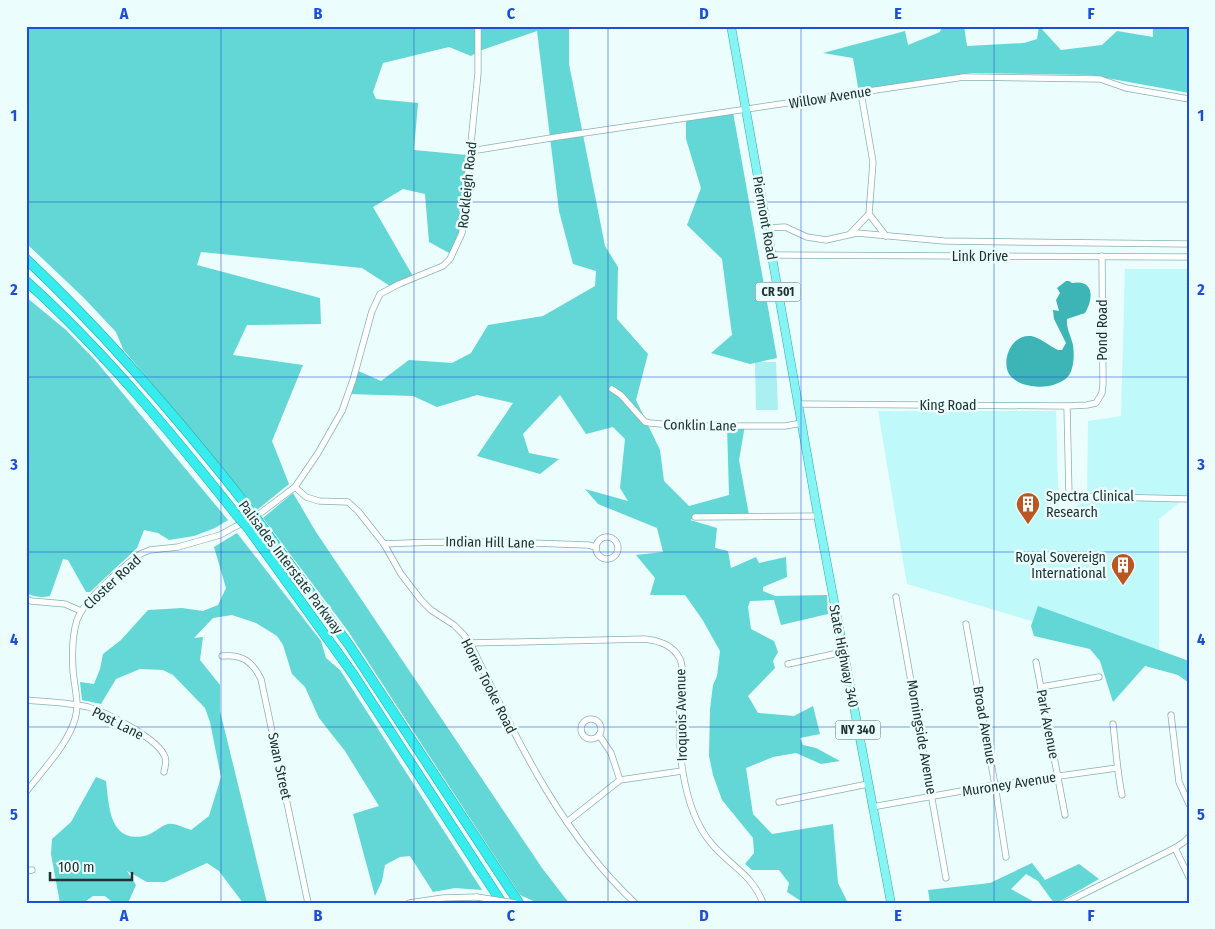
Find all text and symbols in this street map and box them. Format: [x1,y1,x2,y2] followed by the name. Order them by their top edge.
[119,4,129,23] text: A
[314,4,323,23] text: B
[507,4,516,23] text: C
[699,4,709,23] text: D
[894,4,902,23] text: E
[1087,4,1095,23] text: F
[788,83,873,112] street label: Willow Avenue
[11,106,17,125] text: 1
[1198,106,1204,125] text: 1
[454,141,481,230] street label: Rockleigh Road
[749,175,780,261] street label: Piermont Road
[952,248,1008,265] street label: Link Drive
[9,280,18,299] text: 2
[1196,280,1205,299] text: 2
[756,282,800,302] road number: CR 501
[1094,299,1111,361] street label: Pond Road
[919,397,977,414] street label: King Road
[663,416,737,435] street label: Conklin Lane
[9,455,18,474] text: 3
[1196,455,1205,474] text: 3
[1046,488,1134,521] place label: Spectra Clinical Research
[1015,491,1041,525] building icon: Spectra Clinical Research
[235,497,347,638] street label: Palisades Interstate Parkway
[445,533,535,552] street label: Indian Hill Lane
[1015,549,1106,582] place label: Royal Sovereign International
[80,551,145,613] street label: Closter Road
[1110,552,1136,586] building icon: Royal Sovereign International
[825,603,862,709] street label: State Highway 340
[10,630,18,649] text: 4
[1197,630,1205,649] text: 4
[457,636,520,737] street label: Horne Tooke Road
[672,668,691,761] street label: Iroquois Avenue
[903,678,940,796] street label: Morningside Avenue
[969,685,1000,766] street label: Broad Avenue
[1032,688,1063,760] street label: Park Avenue
[89,703,146,744] street label: Post Lane
[836,720,880,740] road number: NY 340
[264,731,295,801] street label: Swan Street
[961,769,1057,800] street label: Muroney Avenue
[10,805,18,824] text: 5
[1197,805,1205,824] text: 5
[50,849,132,881] scale bar
[58,858,95,876] text: 100 m
[119,906,129,925] text: A
[314,906,323,925] text: B
[507,906,516,925] text: C
[699,906,709,925] text: D
[894,906,902,925] text: E
[1087,906,1095,925] text: F

